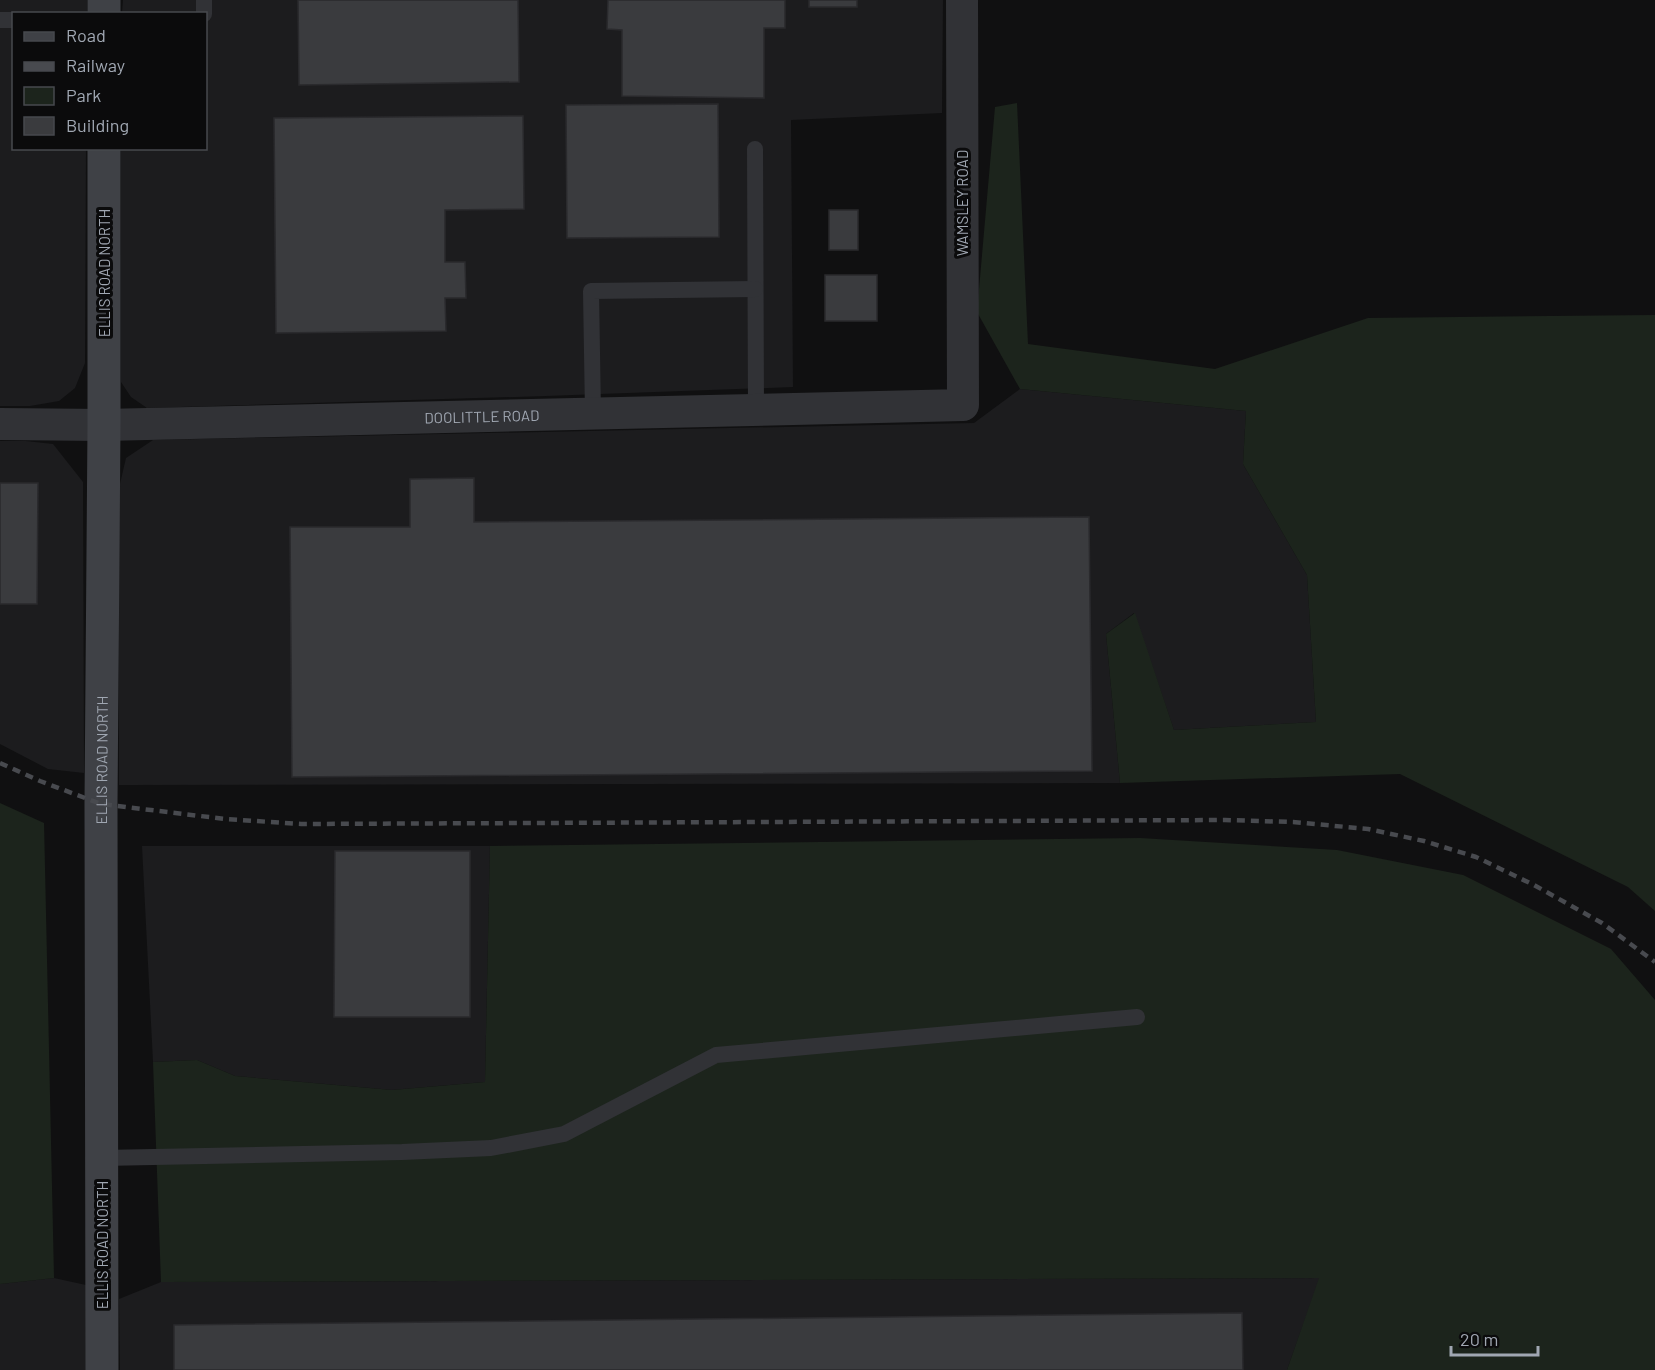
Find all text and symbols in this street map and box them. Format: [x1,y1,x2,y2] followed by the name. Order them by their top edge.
[12,12,207,150] legend
[66,24,106,46] text: Road
[66,54,125,76] text: Railway
[66,84,101,106] text: Park
[66,114,129,136] text: Building
[953,150,971,256] street label: WAMSLEY ROAD
[95,209,113,337] street label: ELLIS ROAD NORTH
[424,406,540,427] street label: DOOLITTLE ROAD
[92,696,111,824] street label: ELLIS ROAD NORTH
[93,1181,111,1309] street label: ELLIS ROAD NORTH
[1451,1319,1538,1357] scale bar
[1460,1328,1498,1350] text: 20 m

